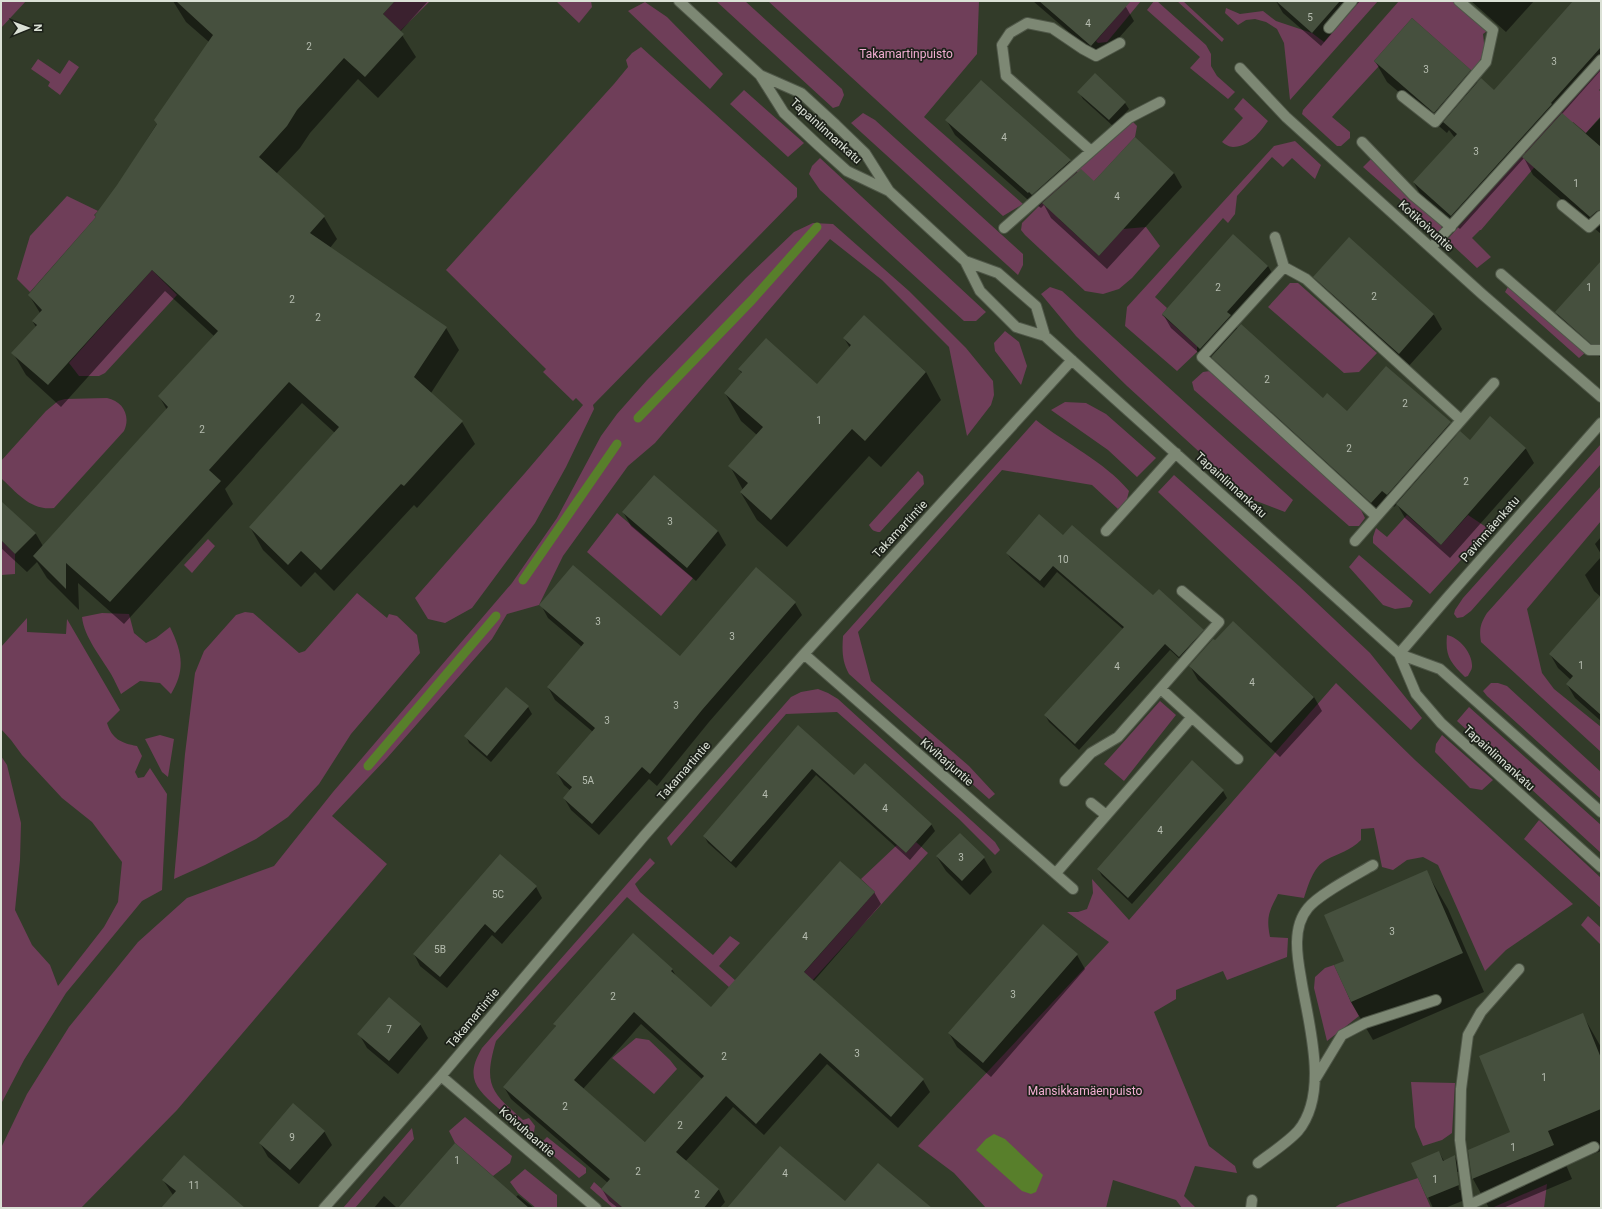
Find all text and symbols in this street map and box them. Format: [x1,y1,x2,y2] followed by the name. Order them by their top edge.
[8,8,48,48] north arrow
[1307,12,1313,23] house number: 5
[1085,18,1091,29] house number: 4
[31,24,44,32] text: N
[306,41,312,52] house number: 2
[859,47,953,61] park label: Takamartinpuisto
[1551,56,1557,67] house number: 3
[1423,64,1429,75] house number: 3
[787,95,865,167] street label: Tapainlinnankatu
[1001,132,1007,143] house number: 4
[1473,146,1479,157] house number: 3
[1573,178,1579,189] house number: 1
[1114,191,1120,202] house number: 4
[1396,198,1456,254] street label: Kotikoivuntie
[1215,282,1221,293] house number: 2
[1586,282,1592,293] house number: 1
[1371,291,1377,302] house number: 2
[289,294,295,305] house number: 2
[315,312,321,323] house number: 2
[1264,374,1270,385] house number: 2
[1402,398,1408,409] house number: 2
[816,415,822,426] house number: 1
[199,424,205,435] house number: 2
[1346,443,1352,454] house number: 2
[1192,449,1270,521] street label: Tapainlinnankatu
[1463,476,1469,487] house number: 2
[1458,493,1522,565] street label: Pavinmäenkatu
[870,497,930,561] street label: Takamartintie
[667,516,673,527] house number: 3
[1057,554,1069,565] house number: 10
[595,616,601,627] house number: 3
[729,631,735,642] house number: 3
[1578,660,1584,671] house number: 1
[1114,661,1120,672] house number: 4
[1249,677,1255,688] house number: 4
[673,700,679,711] house number: 3
[604,715,610,726] house number: 3
[1460,722,1538,794] street label: Tapainlinnankatu
[918,735,976,789] street label: Kiviharjuntie
[655,739,713,803] street label: Takamartintie
[582,775,595,786] house number: 5A
[762,789,768,800] house number: 4
[882,803,888,814] house number: 4
[1157,825,1163,836] house number: 4
[958,852,964,863] house number: 3
[492,889,505,900] house number: 5C
[1389,926,1395,937] house number: 3
[802,931,808,942] house number: 4
[434,944,446,955] house number: 5B
[444,985,502,1051] street label: Takamartintie
[1010,989,1016,1000] house number: 3
[610,991,616,1002] house number: 2
[386,1024,392,1035] house number: 7
[854,1048,860,1059] house number: 3
[721,1051,727,1062] house number: 2
[1541,1072,1547,1083] house number: 1
[1028,1084,1142,1098] park label: Mansikkamäenpuisto
[562,1101,568,1112] house number: 2
[496,1104,558,1160] street label: Koivuhaantie
[677,1120,683,1131] house number: 2
[289,1132,295,1143] house number: 9
[1510,1142,1516,1153] house number: 1
[454,1155,460,1166] house number: 1
[635,1166,641,1177] house number: 2
[782,1168,788,1179] house number: 4
[1432,1174,1438,1185] house number: 1
[188,1180,200,1191] house number: 11
[694,1189,700,1200] house number: 2

